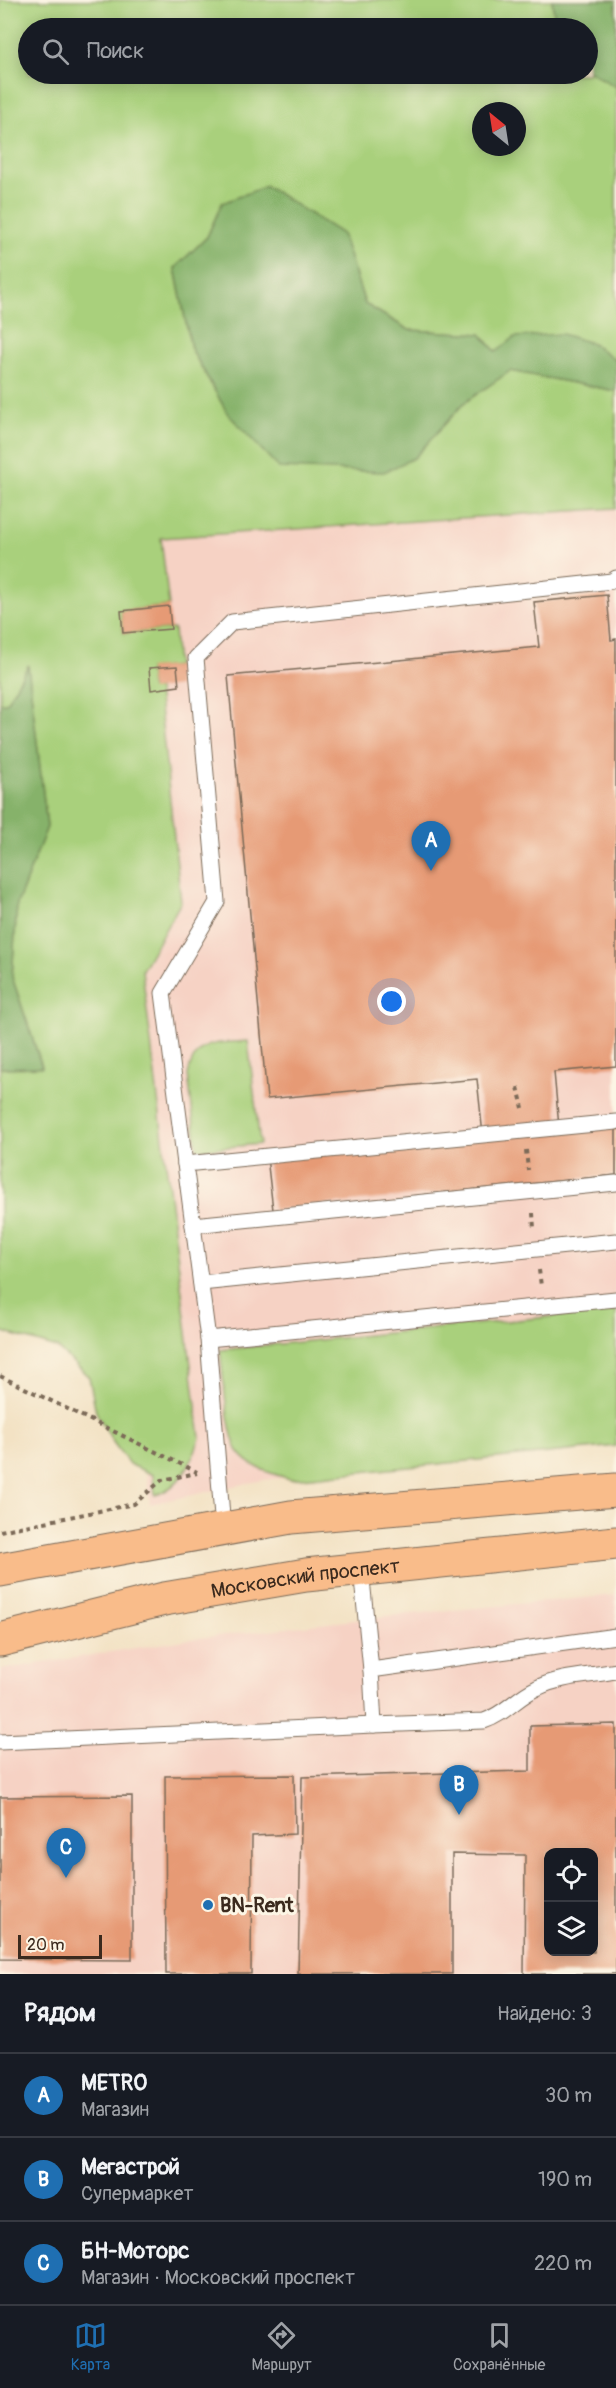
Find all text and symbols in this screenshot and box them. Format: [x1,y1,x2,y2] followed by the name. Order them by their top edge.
[18,18,598,84] search box
[39,35,72,68] icon: search
[87,37,144,65] text: Поиск
[472,102,526,156] north arrow
[412,822,450,871] pin: A
[377,987,406,1016] your location
[209,1553,401,1603] street label: Московский проспект
[440,1766,478,1815] pin: B
[46,1828,86,1878] pin: C
[544,1848,598,1956] map controls
[544,1848,598,1902] button: locate
[220,1893,295,1918] place label: BN-Rent
[201,1898,215,1912] marker: BN-Rent
[544,1902,598,1956] button: layers
[18,1932,102,1960] scale bar
[27,1935,65,1955] text: 20 m
[24,1997,96,2029] text: Рядом
[497,2001,592,2026] text: Найдено: 3
[81,2069,147,2097] text: METRO
[37,2083,50,2108] text: A
[545,2083,592,2108] text: 30 m
[81,2097,149,2122] text: Магазин
[81,2153,180,2181] text: Мегастрой
[38,2167,49,2192] text: B
[538,2167,592,2192] text: 190 m
[81,2181,193,2206] text: Супермаркет
[81,2237,190,2265] text: БН-Моторс
[37,2251,50,2276] text: C
[534,2251,592,2276] text: 220 m
[81,2265,355,2290] text: Магазин · Московский проспект
[71,2319,110,2375] tab: Карта
[252,2319,312,2375] tab: Маршрут
[453,2319,545,2375] tab: Сохранённые

